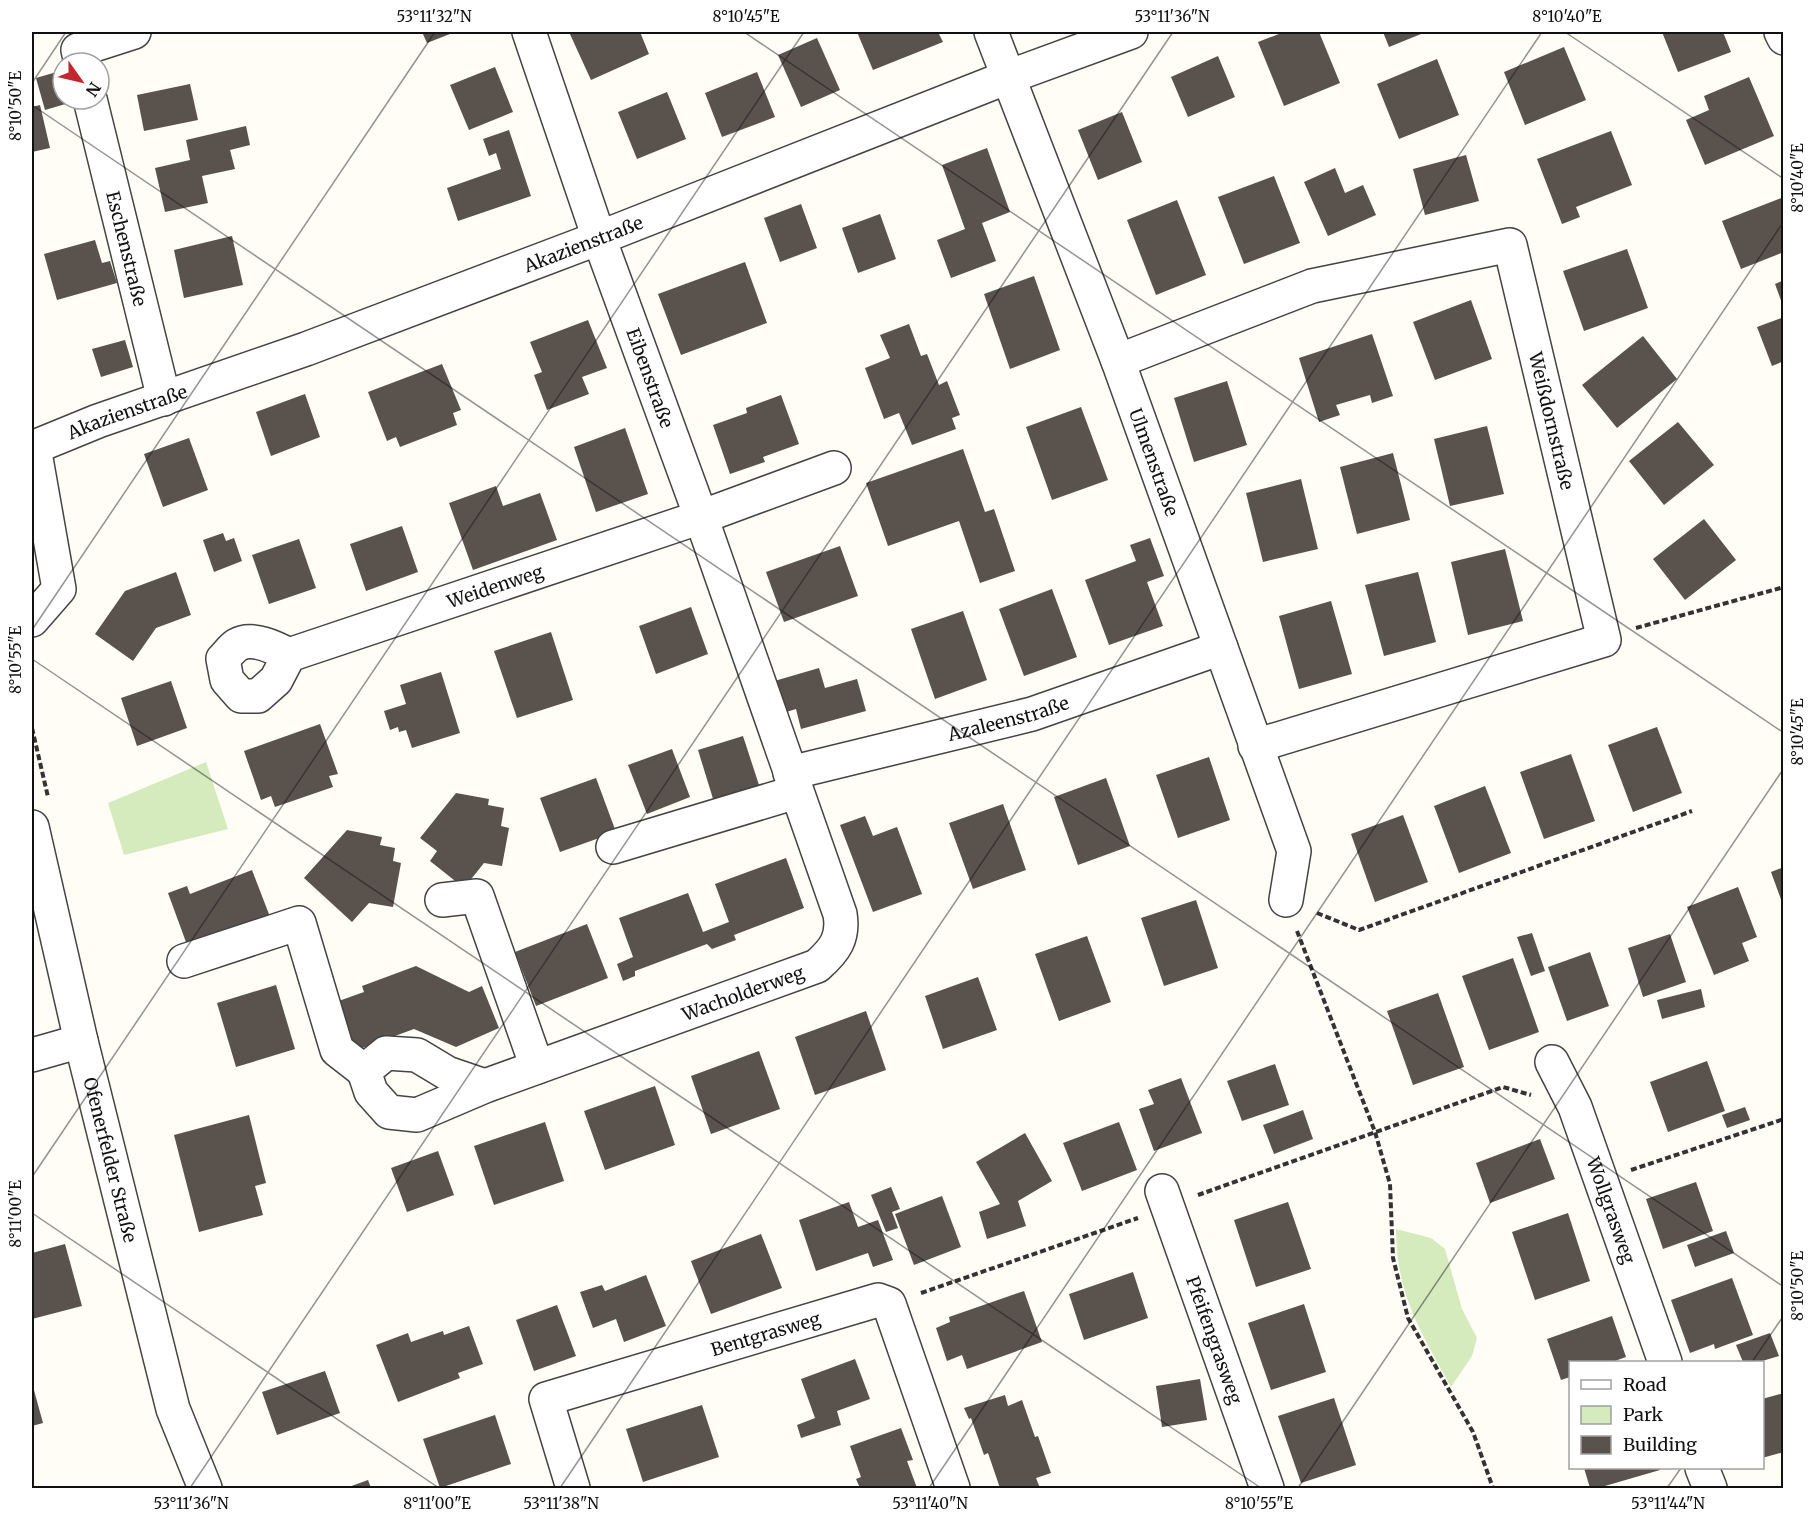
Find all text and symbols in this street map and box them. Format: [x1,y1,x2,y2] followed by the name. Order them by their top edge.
[396,7,472,26] text: 53°11'32"N
[713,7,780,26] text: 8°10'45"E
[1135,7,1210,26] text: 53°11'36"N
[1532,7,1602,26] text: 8°10'40"E
[51,51,111,111] north arrow
[6,71,25,141] text: 8°10'50"E
[81,79,105,101] text: N
[1788,143,1807,213] text: 8°10'40"E
[102,189,152,308] street label: Eschenstraße
[520,210,646,277] street label: Akazienstraße
[621,325,679,431] street label: Eibenstraße
[1524,349,1579,492] street label: Weißdornstraße
[63,380,190,444] street label: Akazienstraße
[1124,405,1184,519] street label: Ulmenstraße
[443,559,546,613] street label: Weidenweg
[6,625,25,694] text: 8°10'55"E
[944,691,1072,746] street label: Azaleenstraße
[1788,698,1807,765] text: 8°10'45"E
[678,960,807,1026] street label: Wacholderweg
[79,1075,142,1245] street label: Ofenerfelder Straße
[1582,1153,1641,1267] street label: Wollgrasweg
[6,1180,25,1248] text: 8°11'00"E
[1788,1251,1807,1321] text: 8°10'50"E
[1181,1273,1248,1407] street label: Pfeifengrasweg
[708,1306,823,1361] street label: Bentgrasweg
[1569,1361,1764,1469] legend
[1623,1373,1667,1396] text: Road
[1623,1403,1664,1426] text: Park
[1623,1433,1697,1456] text: Building
[154,1494,229,1513] text: 53°11'36"N
[403,1494,471,1513] text: 8°11'00"E
[523,1494,599,1513] text: 53°11'38"N
[892,1494,968,1513] text: 53°11'40"N
[1225,1494,1294,1513] text: 8°10'55"E
[1631,1494,1705,1513] text: 53°11'44"N

